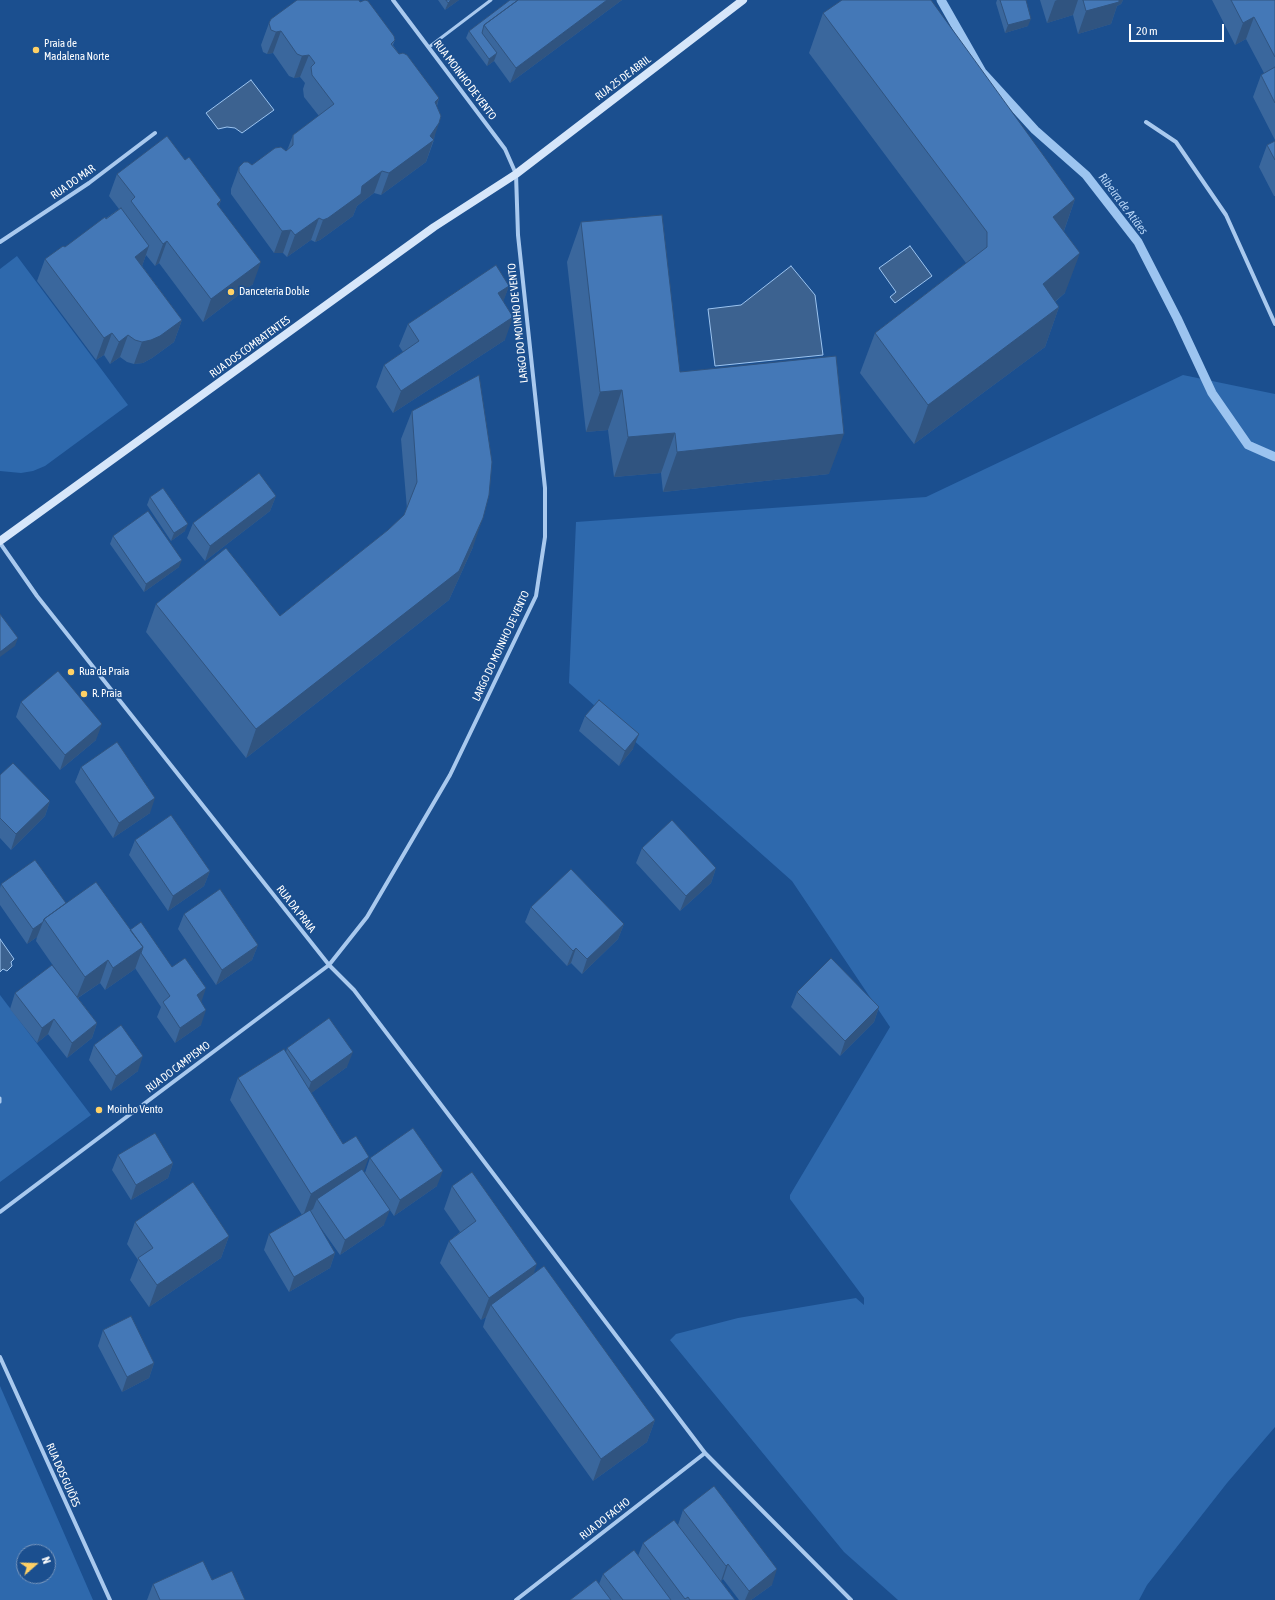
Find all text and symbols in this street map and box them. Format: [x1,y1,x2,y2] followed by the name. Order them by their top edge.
[1131,16,1226,42] scale bar
[1136,24,1158,38] text: 20 m
[44,37,109,63] place label: Praia de Madalena Norte
[431,38,499,122] street label: RUA MOINHO DE VENTO
[31,45,41,55] marker: Praia de Madalena Norte
[593,53,653,103] street label: RUA 25 DE ABRIL
[48,162,98,202] street label: RUA DO MAR
[1095,170,1151,238] water label: Ribeira de Atiães
[505,263,531,383] street label: LARGO DO MOINHO DE VENTO
[239,285,309,299] place label: Danceteria Doble
[226,287,236,297] marker: Danceteria Doble
[207,313,293,381] street label: RUA DOS COMBATENTES
[470,589,532,703] street label: LARGO DO MOINHO DE VENTO
[79,665,129,679] place label: Rua da Praia
[66,667,76,677] marker: Rua da Praia
[92,687,122,701] place label: R. Praia
[79,689,89,699] marker: R. Praia
[273,883,319,935] street label: RUA DA PRAIA
[143,1038,213,1096] street label: RUA DO CAMPISMO
[107,1103,163,1117] place label: Moinho Vento
[94,1105,104,1115] marker: Moinho Vento
[43,1441,83,1509] street label: RUA DOS GUIÕES
[577,1495,633,1543] street label: RUA DO FACHO
[16,1544,56,1584] north arrow
[40,1555,53,1565] text: N

